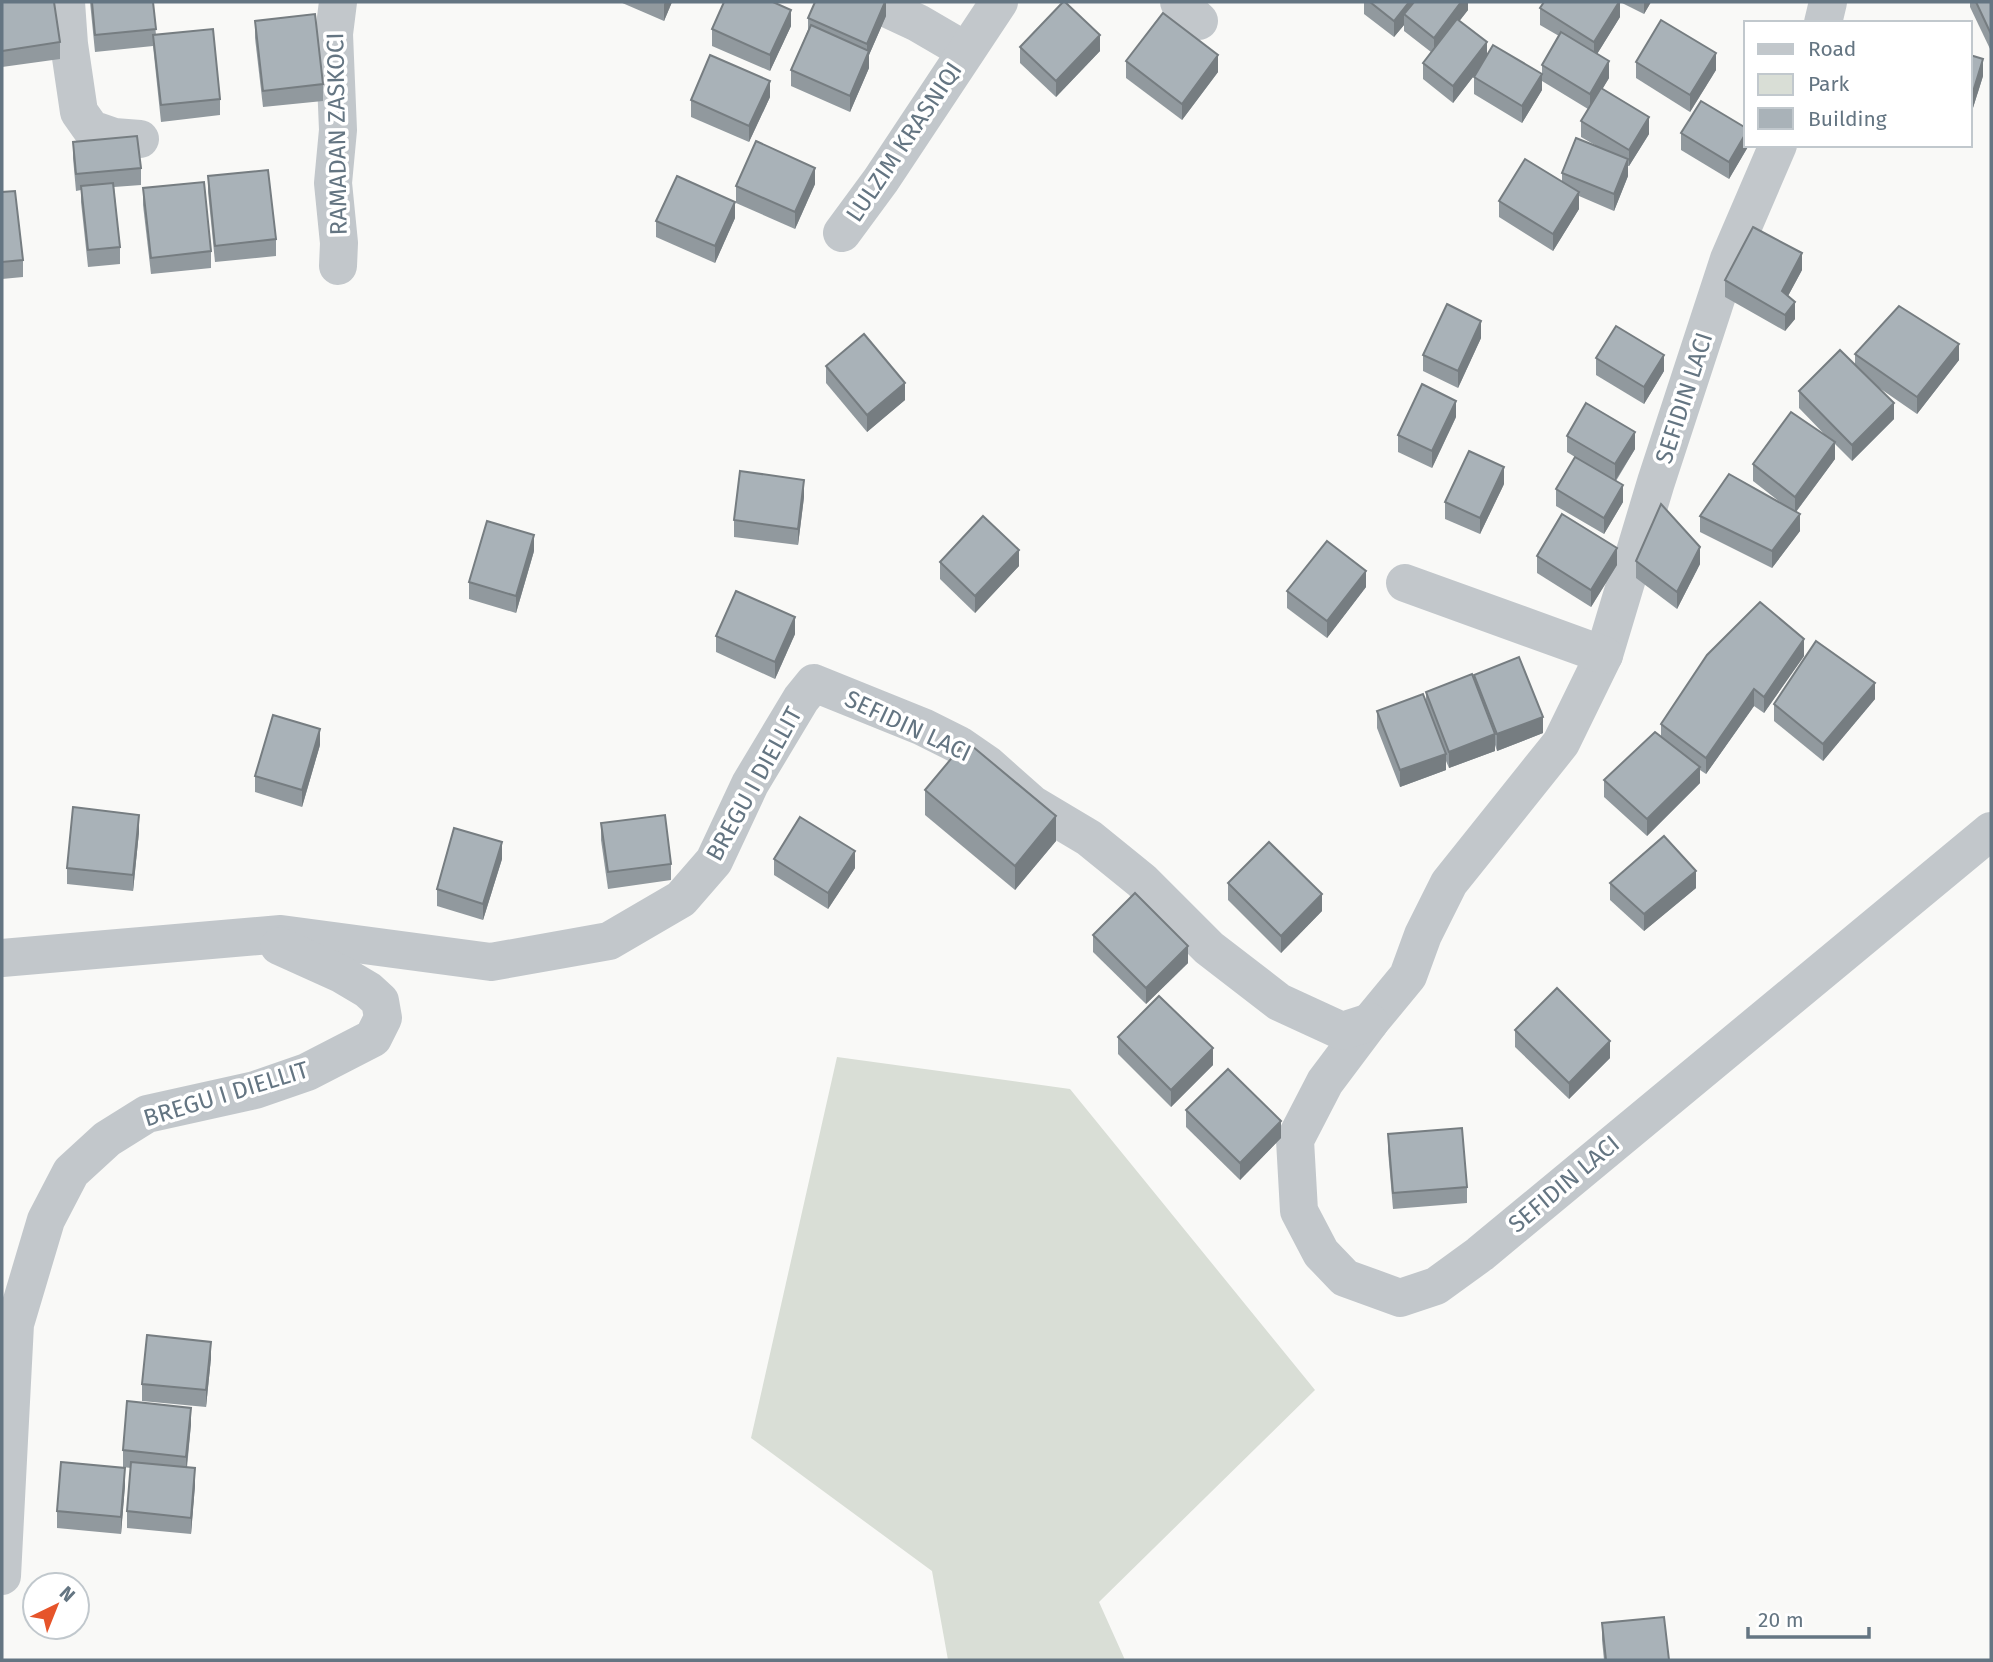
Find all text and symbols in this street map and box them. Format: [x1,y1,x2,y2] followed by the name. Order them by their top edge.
[1744,21,1972,147] legend
[321,32,353,236] street label: RAMADAN ZASKOCI
[1808,36,1856,62] text: Road
[840,57,968,227] street label: LULZIM KRASNIQI
[1808,71,1850,97] text: Park
[1808,106,1887,132] text: Building
[1650,329,1718,467] street label: SEFIDIN LACI
[840,685,976,767] street label: SEFIDIN LACI
[700,702,808,866] street label: BREGU I DIELLIT
[140,1055,313,1132] street label: BREGU I DIELLIT
[1503,1130,1625,1238] street label: SEFIDIN LACI
[21,1571,91,1641] north arrow
[55,1581,80,1607] text: N
[1748,1596,1869,1640] scale bar
[1758,1607,1804,1633] text: 20 m

